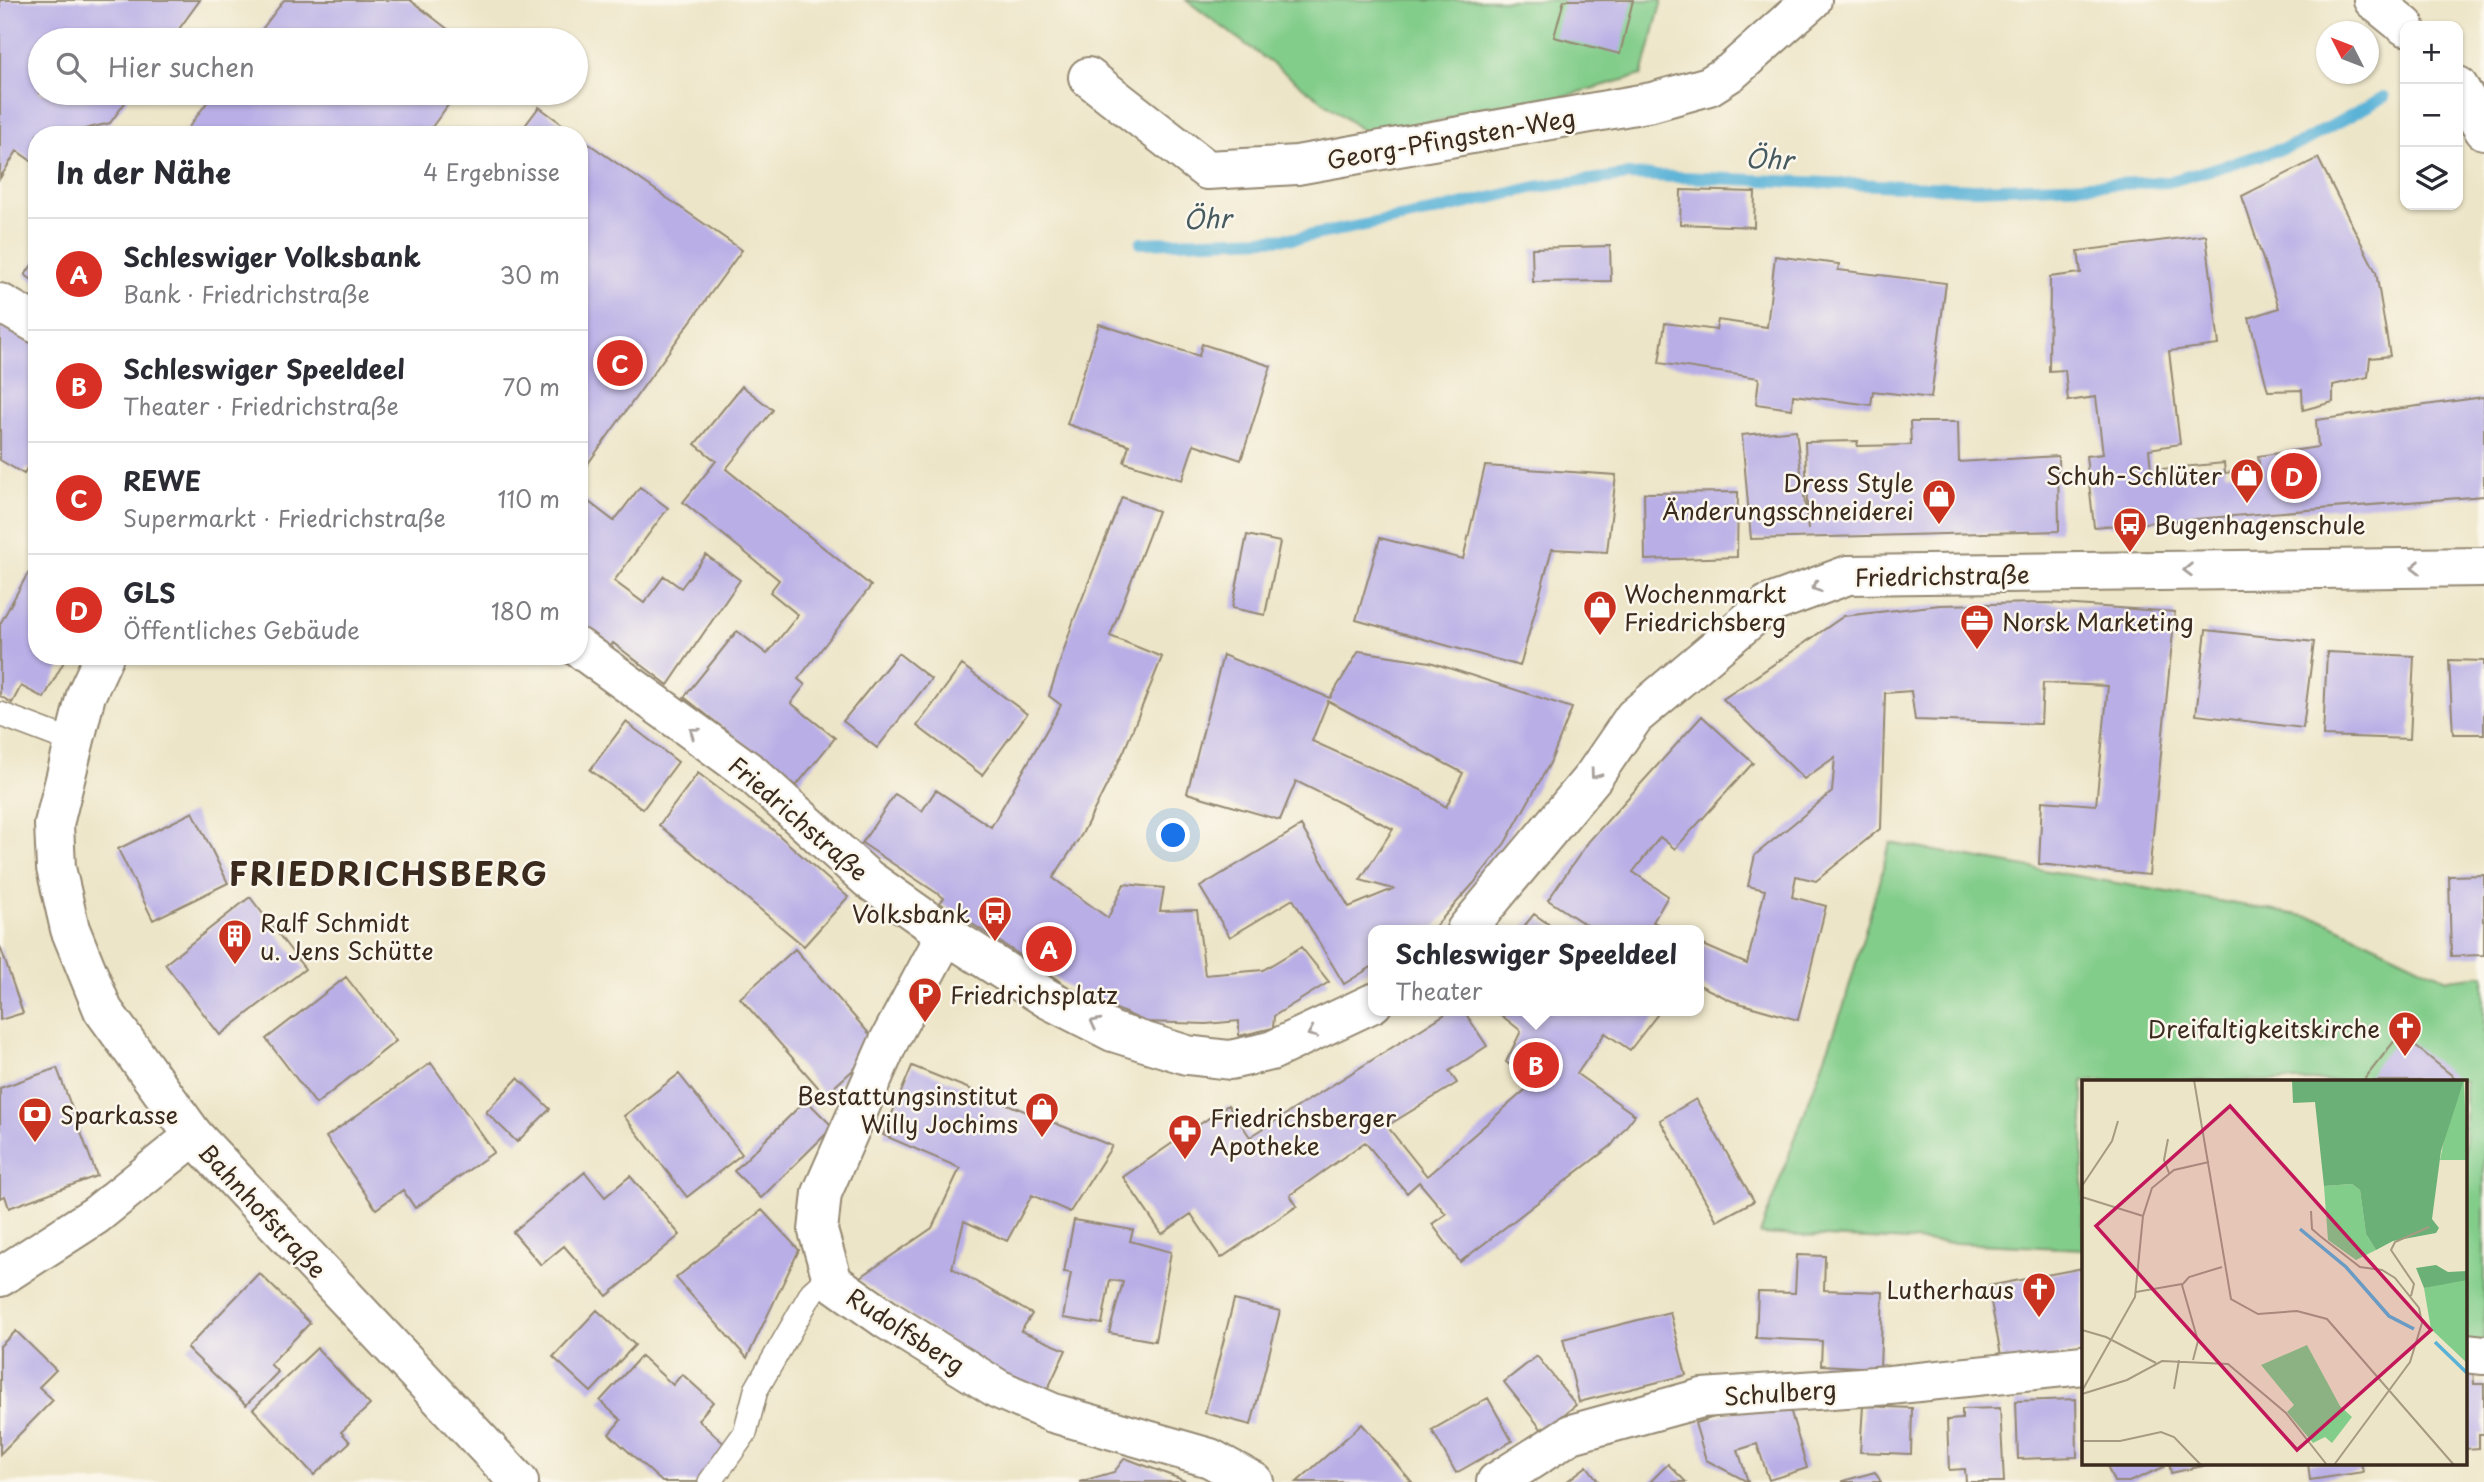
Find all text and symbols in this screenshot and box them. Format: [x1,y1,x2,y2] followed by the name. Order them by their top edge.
[2316,21,2379,84] north arrow
[2400,21,2463,210] map controls
[2400,21,2463,84] button: +
[28,28,588,105] search box
[108,47,255,86] text: Hier suchen
[52,48,90,86] icon: search
[2400,84,2463,147] button: −
[1324,98,1578,178] street label: Georg-Pfingsten-Weg
[1744,138,1797,178] water label: Öhr
[2400,147,2463,210] button: layers
[56,149,231,194] text: In der Nähe
[423,154,560,189] text: 4 Ergebnisse
[1182,198,1235,238] water label: Öhr
[123,237,421,276] text: Schleswiger Volksbank
[70,257,88,292] text: A
[499,257,560,292] text: 30 m
[123,276,370,311] text: Bank · Friedrichstraße
[597,337,643,389] pin: C
[123,349,405,388] text: Schleswiger Speeldeel
[71,369,87,404] text: B
[502,369,560,404] text: 70 m
[123,388,399,423] text: Theater · Friedrichstraße
[2271,450,2317,502] pin: D
[2228,456,2266,505] shop icon: Schuh-Schlüter
[2046,457,2223,493] place label: Schuh-Schlüter
[123,461,201,500] text: REWE
[1662,464,1914,528] place label: Dress Style Änderungsschneiderei
[1920,477,1958,526] shop icon: Dress Style Änderungsschneiderei
[70,481,88,516] text: C
[498,481,560,516] text: 110 m
[123,500,446,535] text: Supermarkt · Friedrichstraße
[2111,505,2149,554] bus stop icon: Bugenhagenschule
[2154,506,2366,542] place label: Bugenhagenschule
[1854,555,2030,595] street label: Friedrichstraße
[2410,559,2421,575] one-way arrow
[2183,563,2194,578] one-way arrow
[123,573,176,612] text: GLS
[1624,575,1787,639] place label: Wochenmarkt Friedrichsberg
[1810,579,1822,593] one-way arrow
[1581,588,1619,637] shop icon: Wochenmarkt Friedrichsberg
[70,593,88,628] text: D
[491,593,560,628] text: 180 m
[1958,602,1996,651] office icon: Norsk Marketing
[2002,603,2194,639] place label: Norsk Marketing
[123,612,360,647] text: Öffentliches Gebäude
[689,727,702,740] one-way arrow
[721,747,877,889] street label: Friedrichstraße
[1591,766,1604,778] one-way arrow
[1156,818,1190,852] your location
[229,849,549,897] district label: FRIEDRICHSBERG
[976,894,1014,943] bus stop icon: Volksbank
[852,895,970,931] place label: Volksbank
[260,904,433,968] place label: Ralf Schmidt u. Jens Schütte
[216,917,254,966] building icon: Ralf Schmidt u. Jens Schütte
[1026,923,1072,975] pin: A
[1368,925,1704,1016] popup
[1395,934,1677,973] text: Schleswiger Speeldeel
[1395,973,1482,1008] text: Theater
[906,975,944,1024] parking icon: Friedrichsplatz
[950,976,1118,1012] place label: Friedrichsplatz
[2386,1009,2424,1058] church icon: Dreifaltigkeitskirche
[2148,1010,2380,1046] place label: Dreifaltigkeitskirche
[1090,1017,1102,1031] one-way arrow
[1307,1025,1319,1039] one-way arrow
[1513,1039,1559,1091] pin: B
[797,1077,1018,1141] place label: Bestattungsinstitut Willy Jochims
[2082,1080,2466,1464] inset map
[1023,1090,1061,1139] shop icon: Bestattungsinstitut Willy Jochims
[16,1095,54,1144] bank icon: Sparkasse
[60,1096,178,1132] place label: Sparkasse
[1210,1099,1397,1163] place label: Friedrichsberger Apotheke
[1166,1112,1204,1161] pharmacy icon: Friedrichsberger Apotheke
[191,1134,335,1286] street label: Bahnhofstraße
[2020,1270,2058,1319] church icon: Lutherhaus
[1887,1271,2014,1307] place label: Lutherhaus
[840,1278,972,1382] street label: Rudolfsberg
[1722,1370,1838,1414] street label: Schulberg

